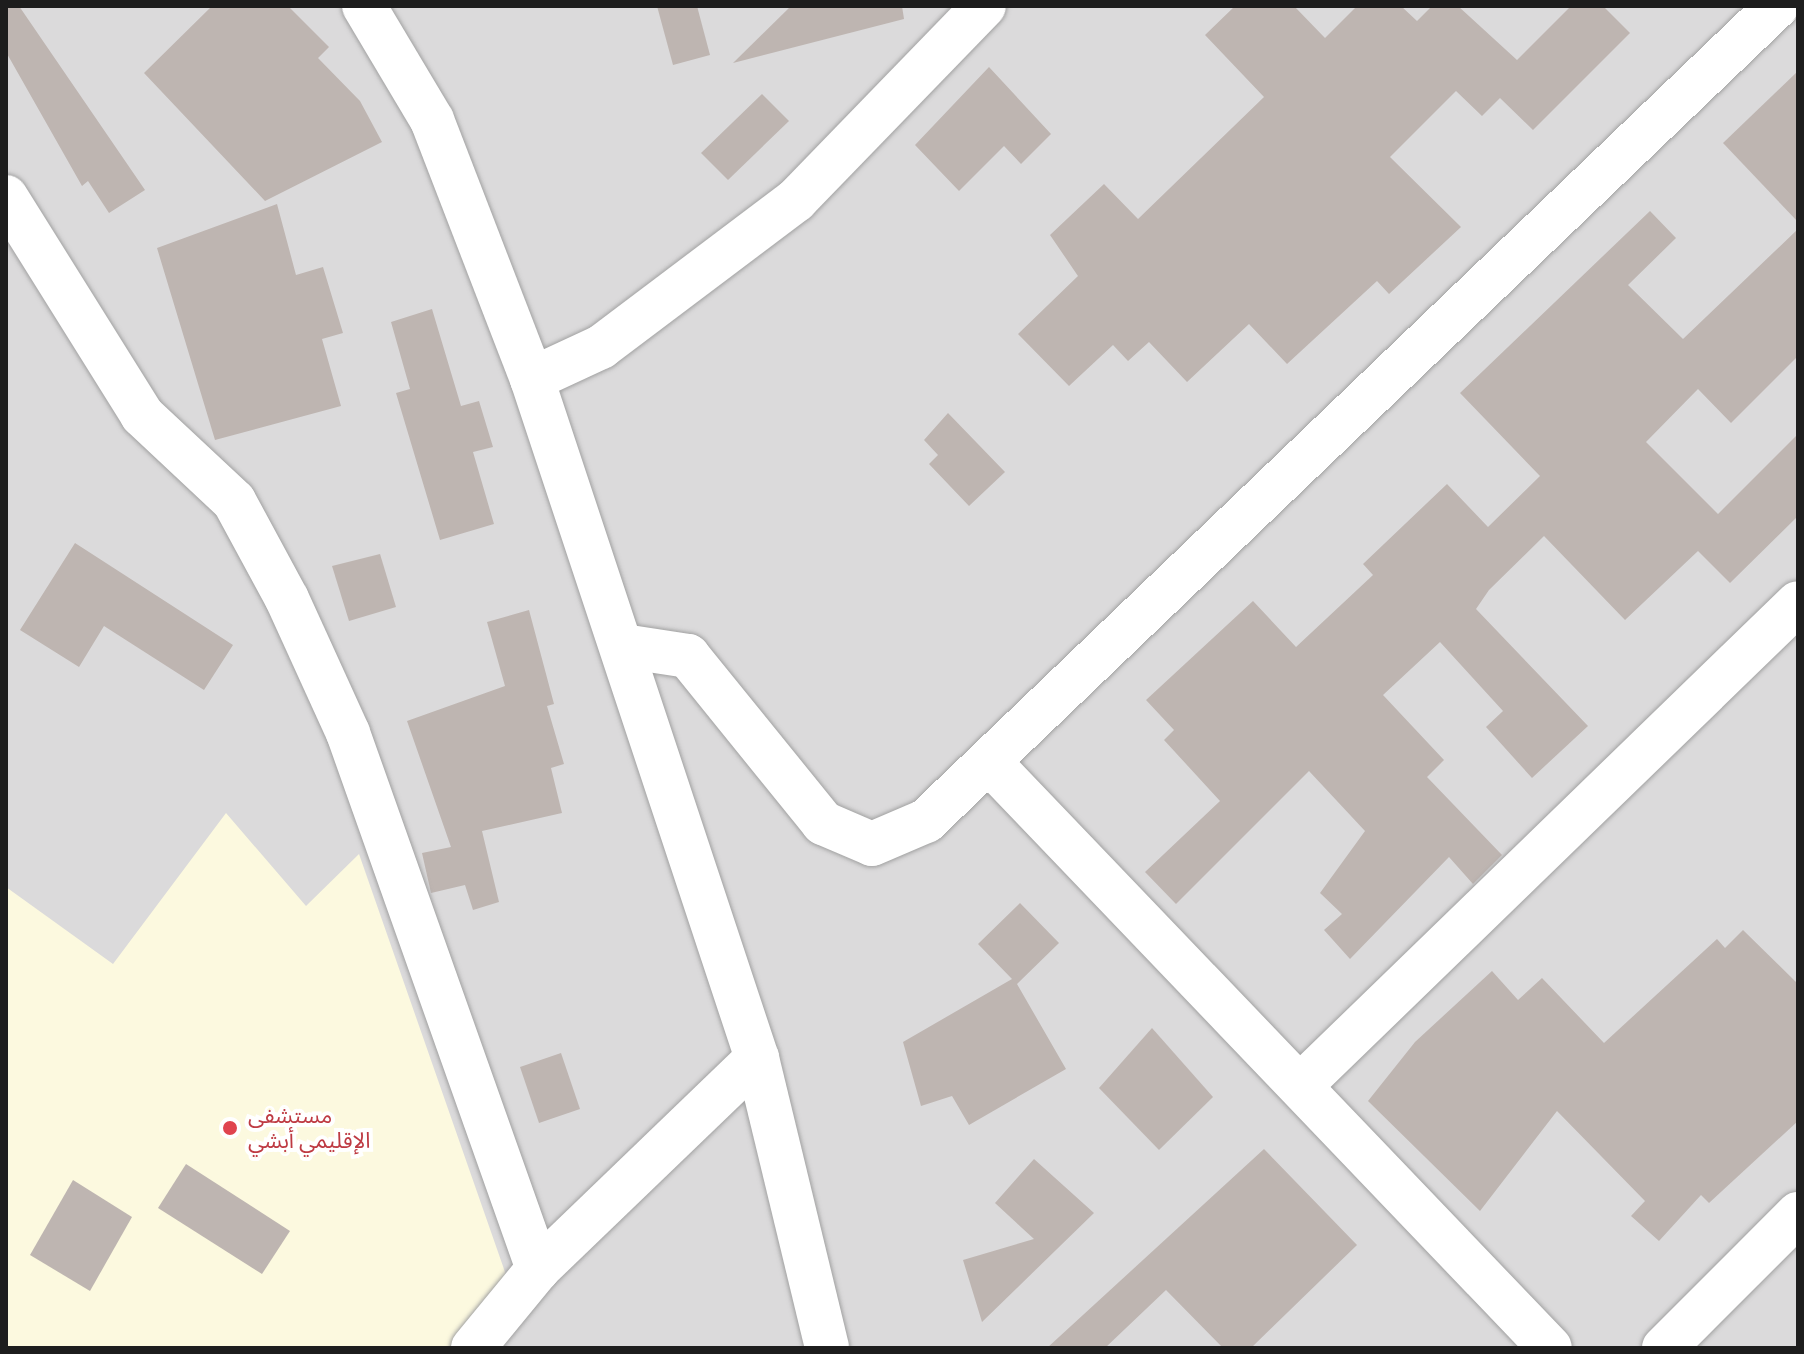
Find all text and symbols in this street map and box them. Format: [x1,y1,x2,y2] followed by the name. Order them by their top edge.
[248,1102,371,1154] place label: مستشفى الإقليمي أبشي
[219,1117,241,1139] marker: مستشفى الإقليمي أبشي

